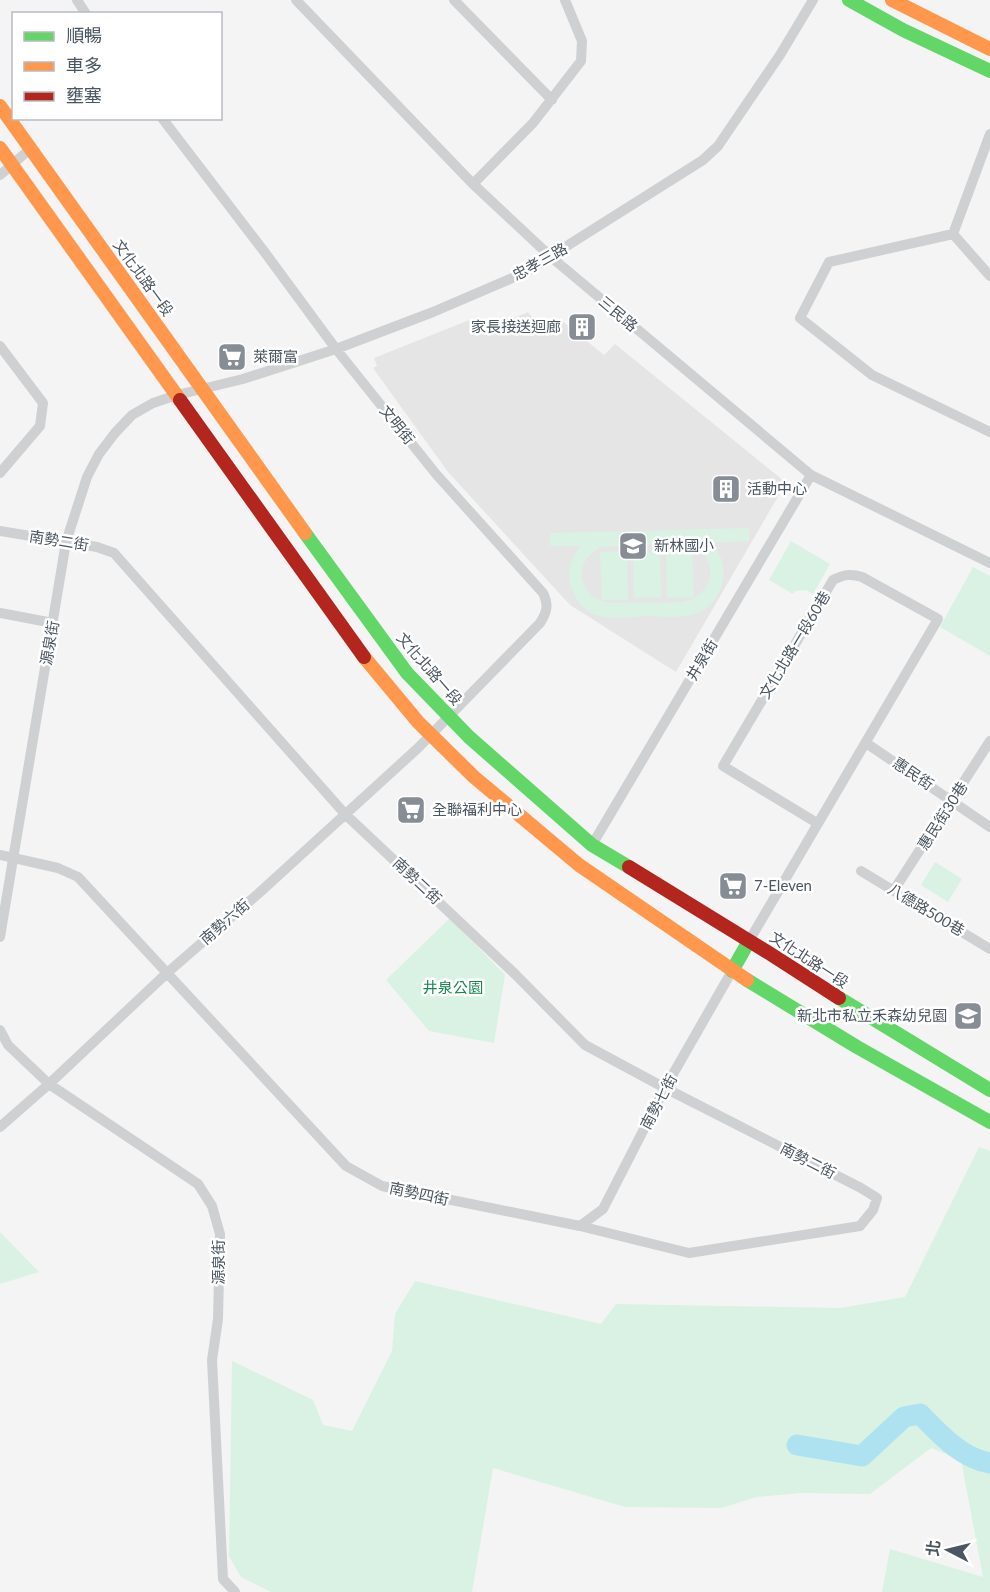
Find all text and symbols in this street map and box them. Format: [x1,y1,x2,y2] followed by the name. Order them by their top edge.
[12,12,222,120] legend
[66,24,102,46] text: 順暢
[66,54,102,76] text: 車多
[66,84,102,106] text: 壅塞
[110,236,178,319] street label: 文化北路一段
[509,239,570,284] street label: 忠孝三路
[596,292,642,335] street label: 三民路
[566,311,598,343] building icon: 家長接送迴廊
[471,317,561,335] place label: 家長接送迴廊
[216,341,248,373] supermarket icon: 萊爾富
[253,347,298,365] place label: 萊爾富
[377,401,419,448] street label: 文明街
[710,473,742,505] building icon: 活動中心
[747,479,807,497] place label: 活動中心
[28,526,90,554] street label: 南勢二街
[617,530,649,562] school or university icon: 新林國小
[654,536,714,554] place label: 新林國小
[755,587,833,702] street label: 文化北路一段60巷
[36,619,62,667] street label: 源泉街
[393,628,466,708] street label: 文化北路一段
[682,636,720,683] street label: 井泉街
[890,753,937,793] street label: 惠民街
[914,778,971,853] street label: 惠民街30巷
[395,794,427,826] supermarket icon: 全聯福利中心
[432,800,522,818] place label: 全聯福利中心
[390,853,446,907] street label: 南勢二街
[717,870,749,902] supermarket icon: 7-Eleven
[754,876,812,894] place label: 7-Eleven
[885,879,968,939] street label: 八德路500巷
[196,895,253,948] street label: 南勢六街
[767,927,852,991] street label: 文化北路一段
[423,978,483,996] park label: 井泉公園
[952,1000,984,1032] school or university icon: 新北市私立禾森幼兒園
[797,1006,947,1024] place label: 新北市私立禾森幼兒園
[636,1071,680,1132] street label: 南勢七街
[778,1138,839,1182] street label: 南勢二街
[388,1178,450,1208] street label: 南勢四街
[209,1239,227,1285] street label: 源泉街
[918,1520,978,1580] north arrow
[922,1539,943,1557] text: 北

